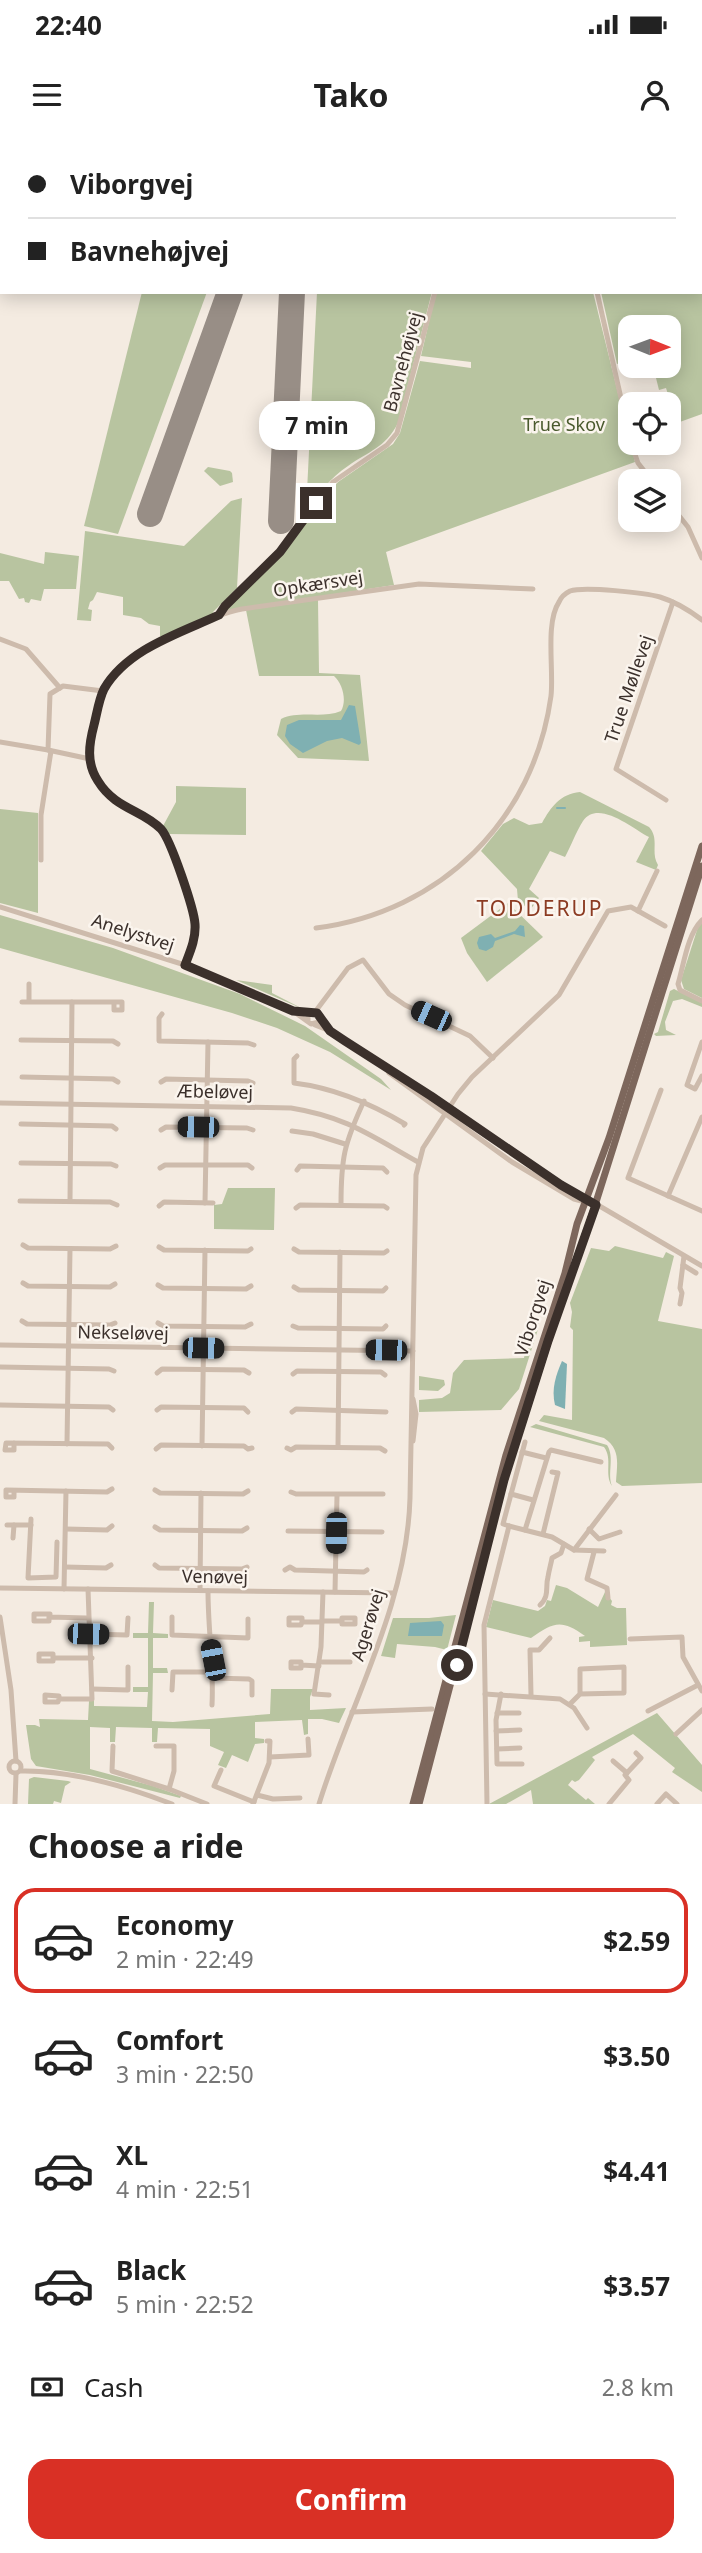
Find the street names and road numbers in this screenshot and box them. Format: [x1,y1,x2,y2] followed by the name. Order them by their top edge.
[377,309,427,415] street label: Bavnehøjvej
[271,564,364,602] street label: Opkærsvej
[598,631,658,746] street label: True Møllevej
[89,907,178,957] street label: Anelystvej
[176,1078,253,1104] street label: Æbeløvej
[508,1276,556,1359] street label: Viborgvej
[77,1319,169,1345] street label: Nekseløvej
[182,1563,248,1589] street label: Venøvej
[345,1586,389,1664] street label: Agerøvej

